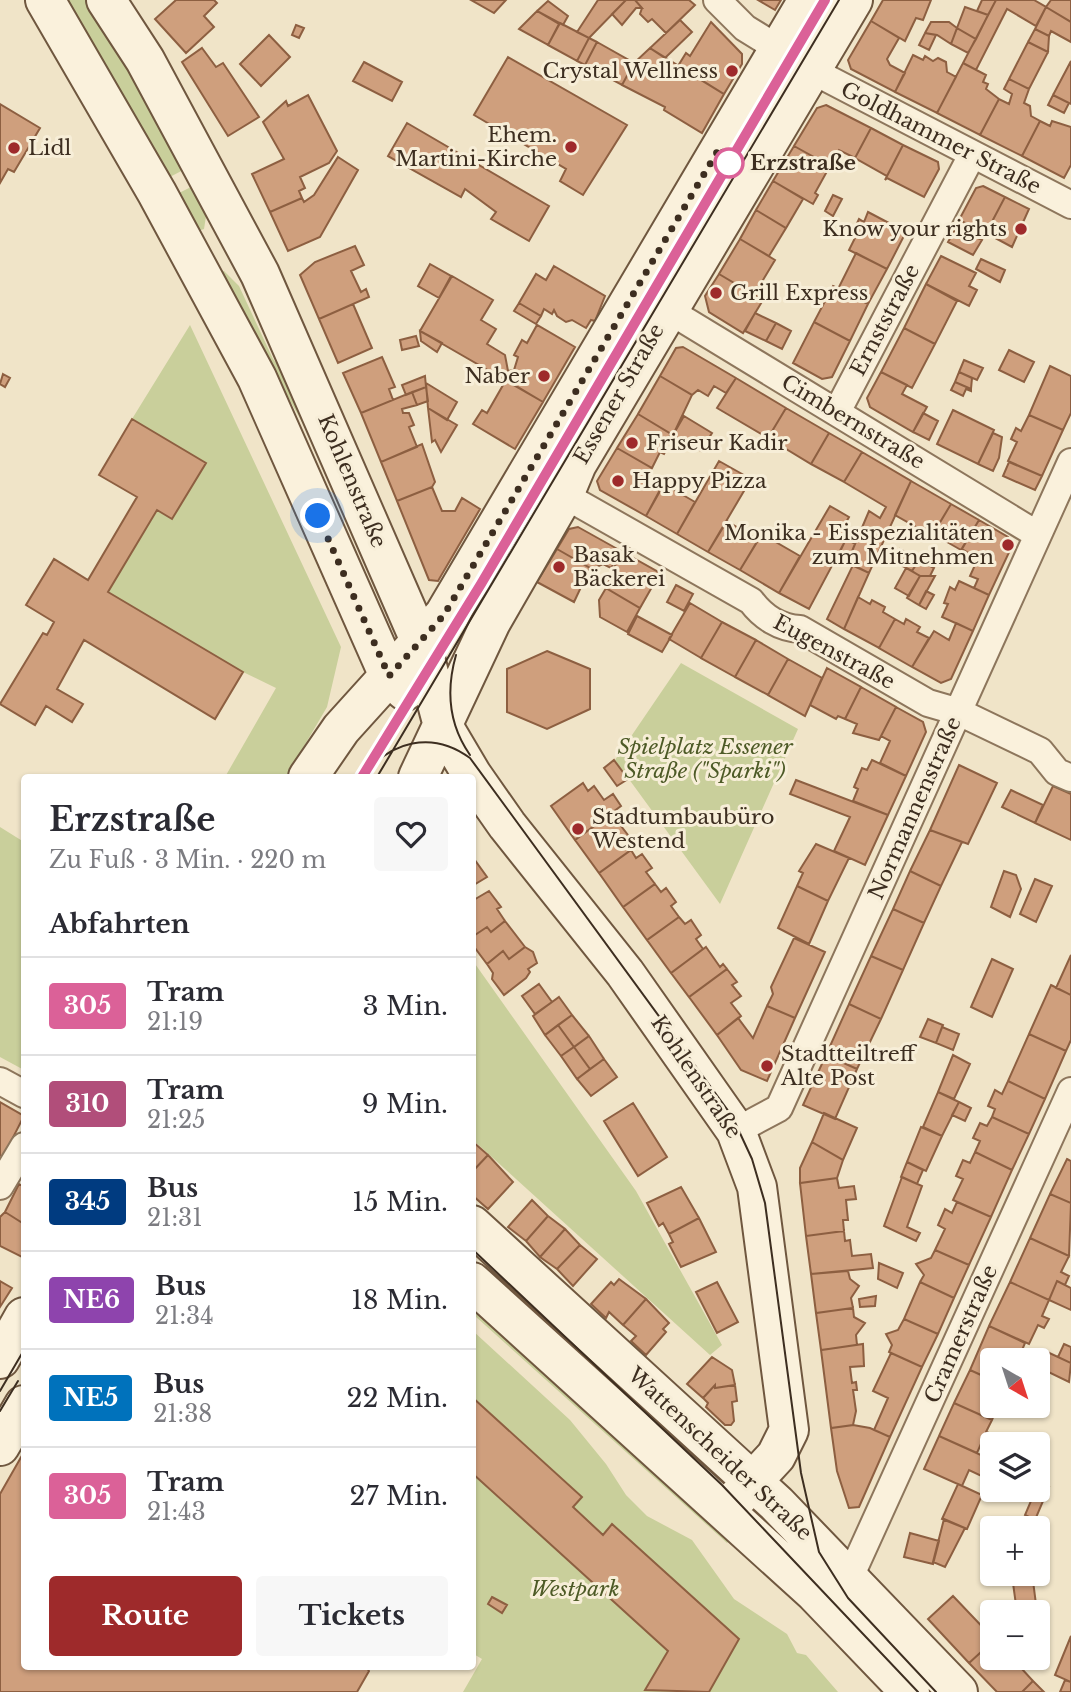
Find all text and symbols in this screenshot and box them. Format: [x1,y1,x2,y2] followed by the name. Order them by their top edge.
[543,58,718,84] place label: Crystal Wellness
[724,63,740,79] marker: Crystal Wellness
[837,76,1045,200] street label: Goldhammer Straße
[395,122,557,172] place label: Ehem. Martini-Kirche
[28,135,72,161] place label: Lidl
[563,139,579,155] marker: Ehem. Martini-Kirche
[6,140,22,156] marker: Lidl
[714,148,744,178] marker: Erzstraße
[750,150,856,176] place label: Erzstraße
[822,216,1007,242] place label: Know your rights
[1013,221,1029,237] marker: Know your rights
[845,260,925,380] street label: Ernststraße
[730,280,868,306] place label: Grill Express
[708,285,724,301] marker: Grill Express
[568,319,670,469] street label: Essener Straße
[464,363,530,389] place label: Naber
[536,368,552,384] marker: Naber
[777,369,929,475] street label: Cimbernstraße
[312,410,392,552] street label: Kohlenstraße
[646,430,788,456] place label: Friseur Kadir
[624,435,640,451] marker: Friseur Kadir
[632,468,767,494] place label: Happy Pizza
[610,473,626,489] marker: Happy Pizza
[300,498,335,533] your location
[724,520,994,570] place label: Monika - Eisspezialitäten zum Mitnehmen
[1000,537,1016,553] marker: Monika - Eisspezialitäten zum Mitnehmen
[573,542,665,592] place label: Basak Bäckerei
[551,559,567,575] marker: Basak Bäckerei
[769,609,899,695] street label: Eugenstraße
[863,713,967,903] street label: Normannenstraße
[617,734,794,784] park label: Spielplatz Essener Straße ("Sparki")
[374,797,448,871] button: heart
[49,799,216,840] text: Erzstraße
[591,804,775,854] place label: Stadtumbaubüro Westend
[570,821,586,837] marker: Stadtumbaubüro Westend
[49,846,326,874] text: Zu Fuß · 3 Min. · 220 m
[49,908,190,940] text: Abfahrten
[147,976,224,1008] text: Tram
[363,990,448,1022] text: 3 Min.
[64,991,111,1020] text: 305
[147,1008,203,1036] text: 21:19
[645,1011,747,1143] street label: Kohlenstraße
[780,1041,918,1091] place label: Stadtteiltreff Alte Post
[759,1058,775,1074] marker: Stadtteiltreff Alte Post
[147,1074,224,1106] text: Tram
[362,1088,448,1120] text: 9 Min.
[66,1089,109,1118] text: 310
[147,1106,205,1134] text: 21:25
[147,1172,198,1204] text: Bus
[352,1186,448,1218] text: 15 Min.
[65,1187,110,1216] text: 345
[147,1204,202,1232] text: 21:31
[919,1261,1003,1407] street label: Cramerstraße
[155,1270,206,1302] text: Bus
[351,1284,448,1316] text: 18 Min.
[63,1285,120,1314] text: NE6
[155,1302,214,1330] text: 21:34
[980,1348,1050,1418] north arrow
[980,1348,1050,1670] map controls
[622,1361,818,1546] street label: Wattenscheider Straße
[153,1368,204,1400] text: Bus
[346,1382,448,1414] text: 22 Min.
[63,1383,118,1412] text: NE5
[153,1400,212,1428] text: 21:38
[980,1432,1050,1502] button: layers
[147,1466,224,1498] text: Tram
[349,1480,448,1512] text: 27 Min.
[64,1481,111,1510] text: 305
[147,1498,206,1526] text: 21:43
[980,1516,1050,1586] button: +
[49,1576,242,1656] button: Route
[256,1576,448,1656] button: Tickets
[531,1576,619,1602] park label: Westpark
[980,1600,1050,1670] button: −

